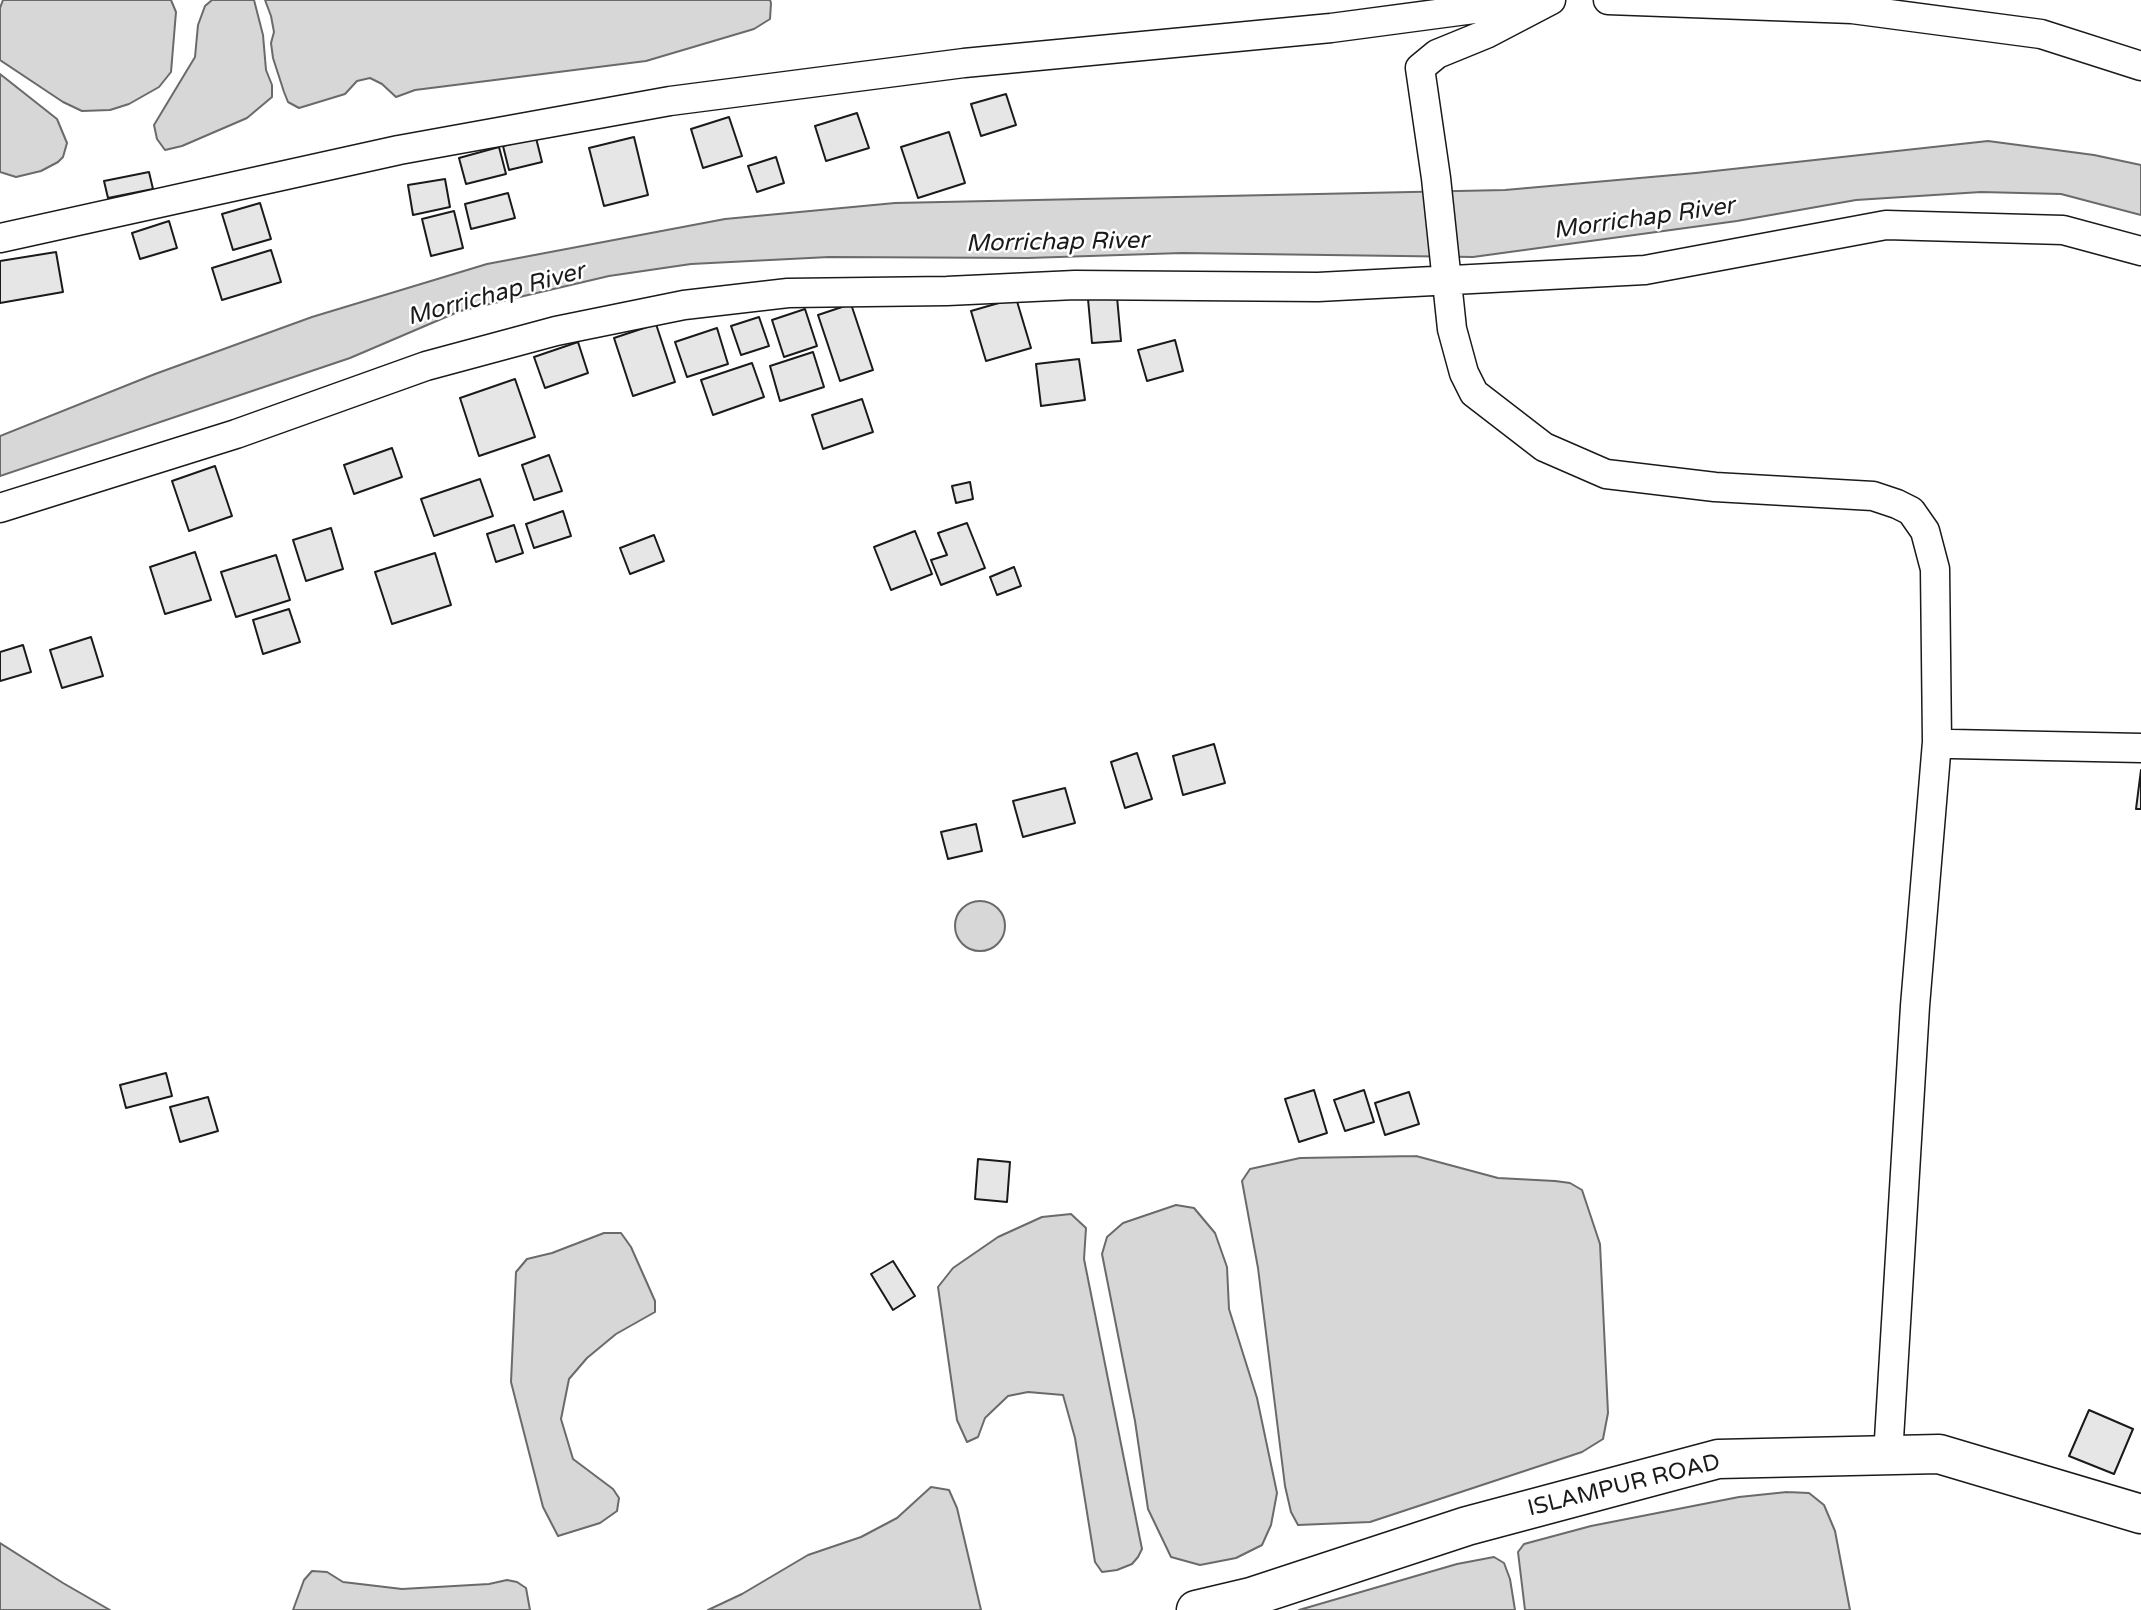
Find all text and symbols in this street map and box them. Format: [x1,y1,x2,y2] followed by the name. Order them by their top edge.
[1552,192,1736,246] water label: Morrichap River
[966,227,1148,259] water label: Morrichap River
[404,257,588,333] water label: Morrichap River
[1525,1449,1723,1523] street label: ISLAMPUR ROAD

